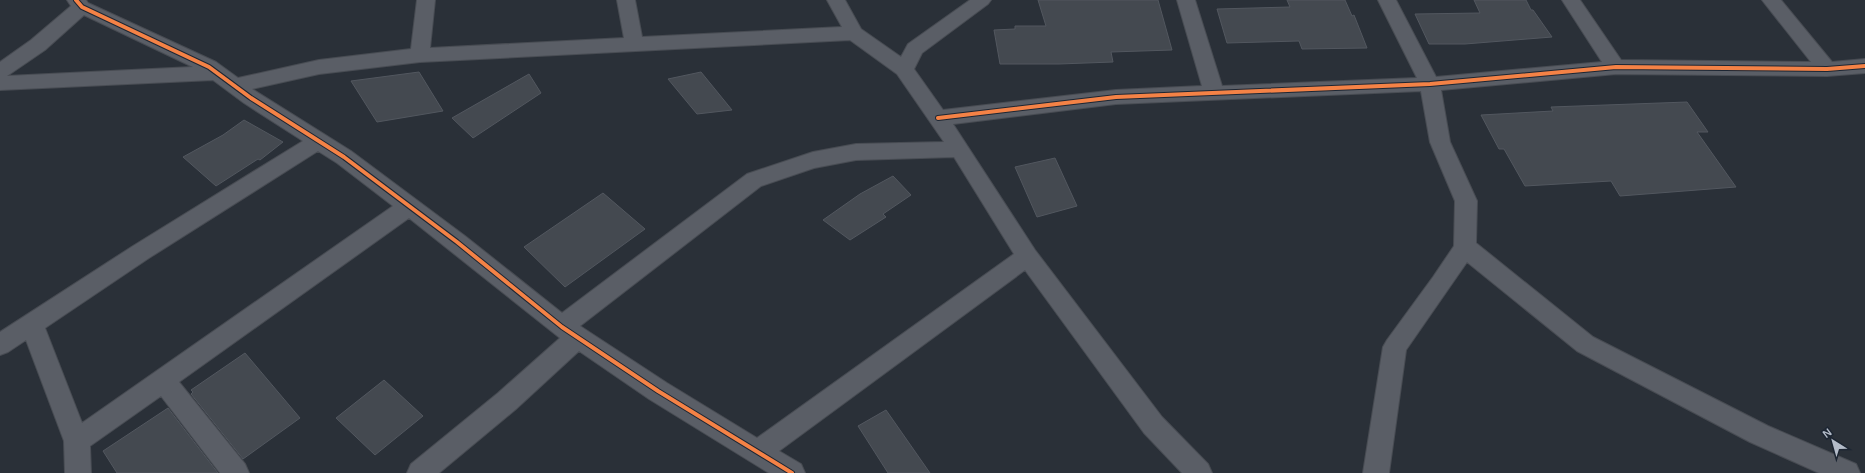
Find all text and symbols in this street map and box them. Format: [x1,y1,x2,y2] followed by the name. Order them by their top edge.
[1813,421,1853,461] north arrow
[1820,426,1834,440] text: N

